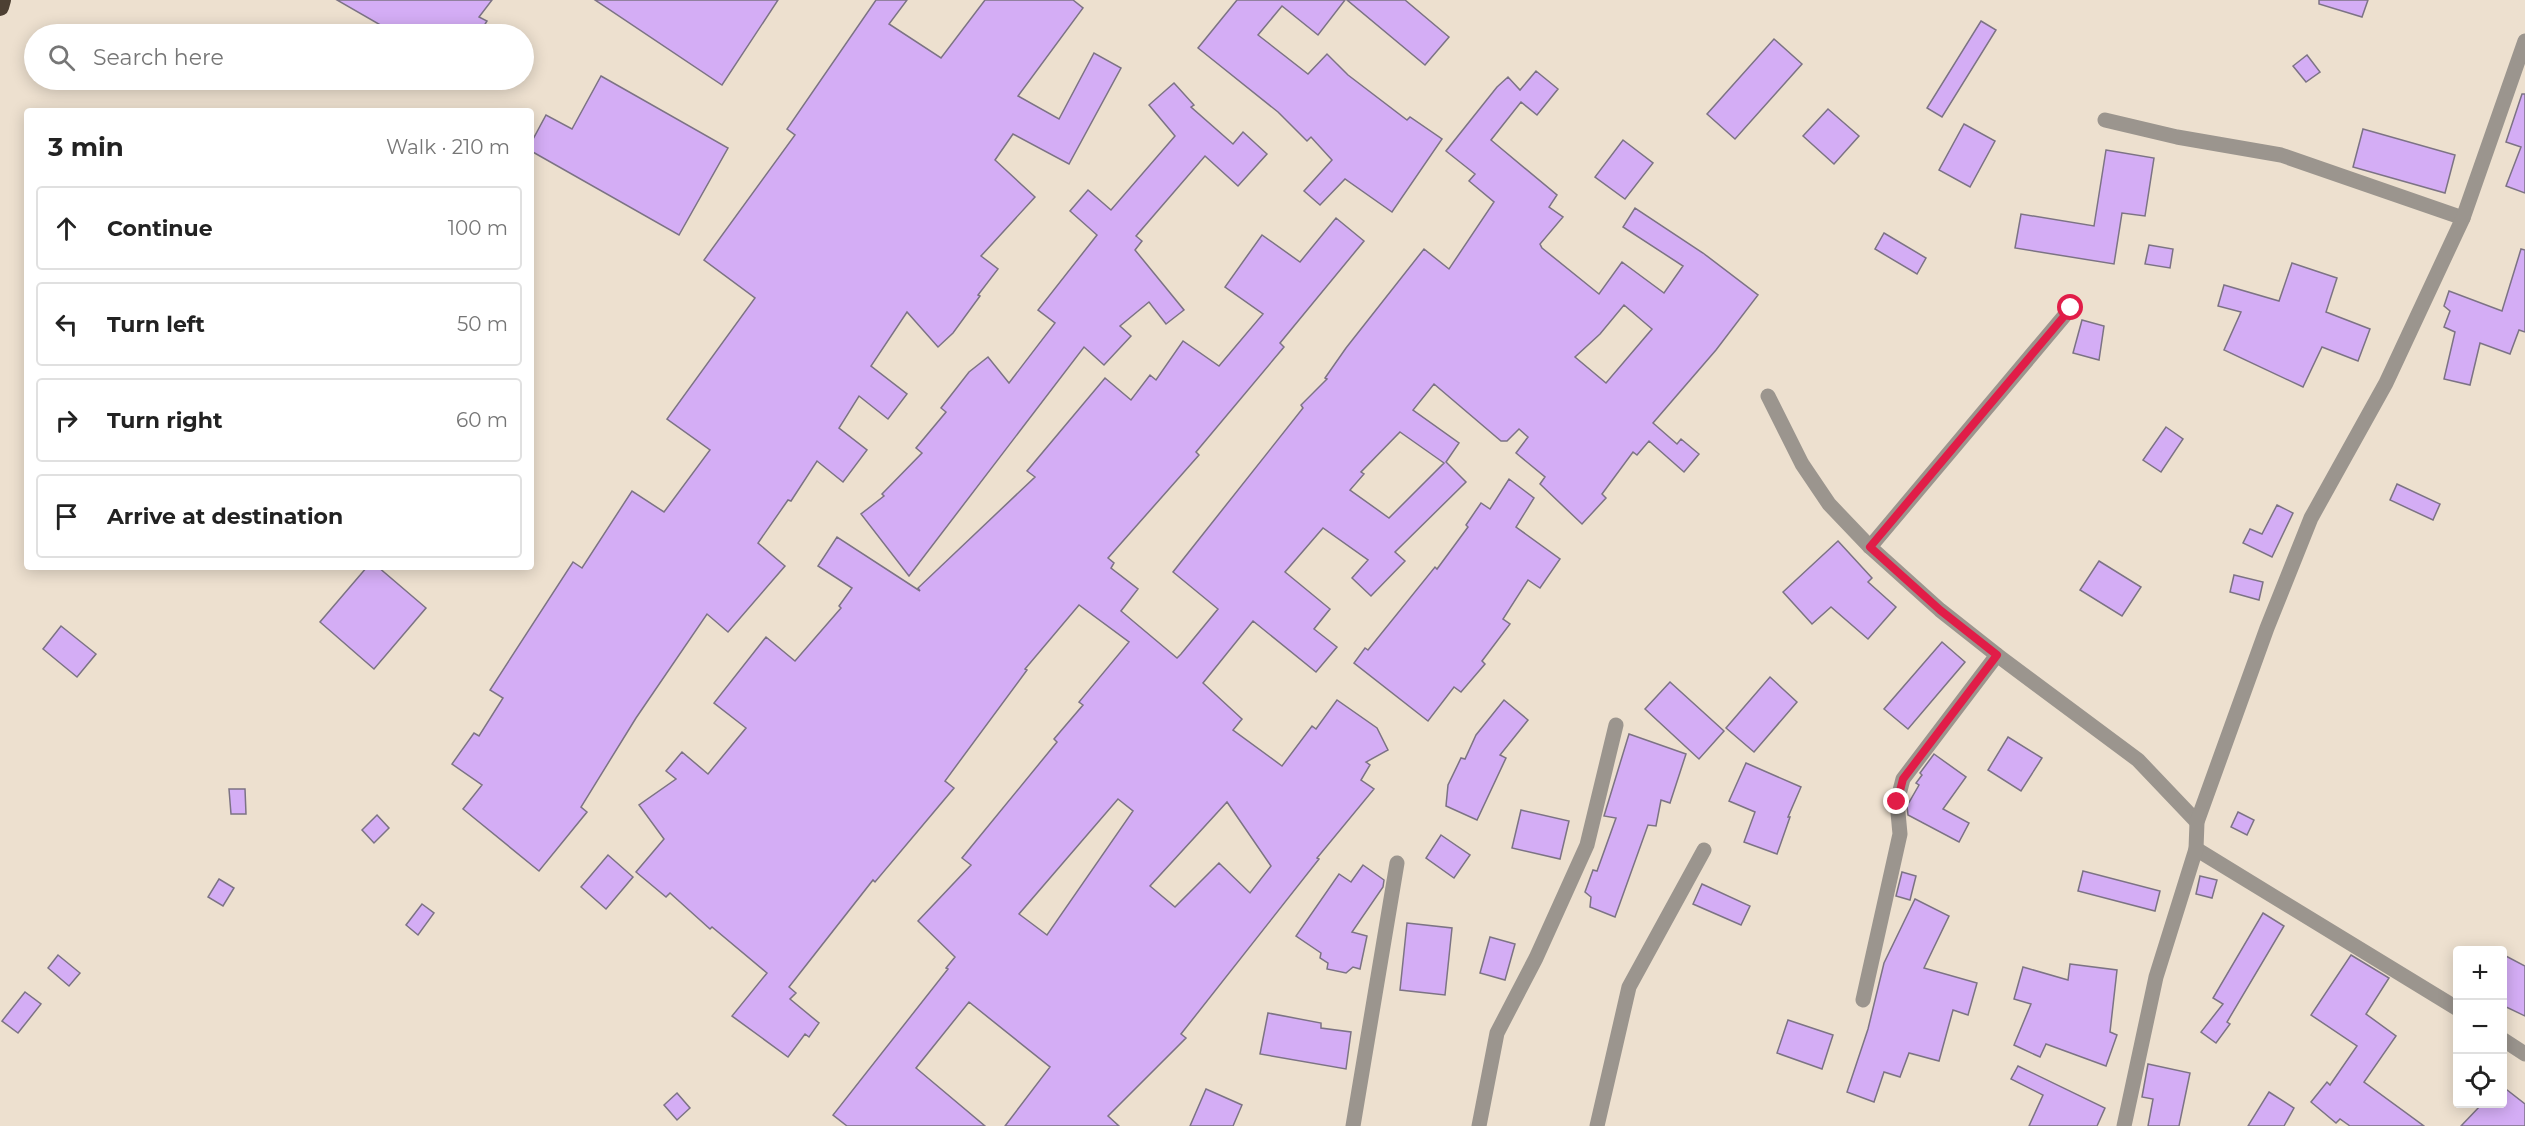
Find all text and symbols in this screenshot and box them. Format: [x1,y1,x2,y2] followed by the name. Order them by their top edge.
[24,24,534,90] search box
[45,41,78,74] icon: search
[93,44,224,71] text: Search here
[48,131,124,163] text: 3 min
[386,135,510,159] text: Walk · 210 m
[50,212,83,245] icon: ahead
[107,215,213,242] text: Continue
[448,216,508,240] text: 100 m
[2057,294,2083,320] route start
[50,308,83,341] icon: left
[107,311,205,338] text: Turn left
[457,312,508,336] text: 50 m
[50,404,83,437] icon: right
[107,407,222,434] text: Turn right
[456,408,508,432] text: 60 m
[50,500,83,533] icon: arrive
[107,503,343,530] text: Arrive at destination
[1883,788,1909,814] route end
[2453,946,2507,1108] map controls
[2453,946,2507,1000] button: +
[2453,1000,2507,1054] button: −
[2453,1054,2507,1108] button: locate

